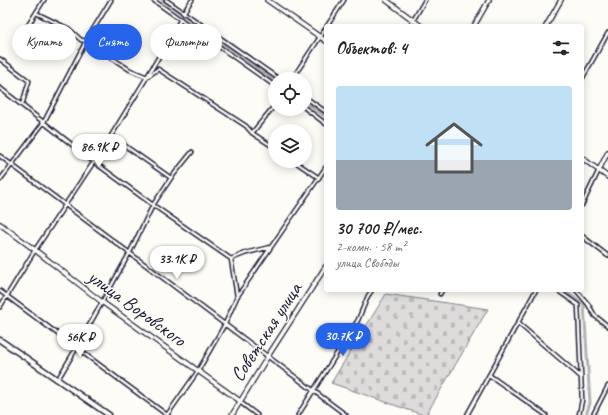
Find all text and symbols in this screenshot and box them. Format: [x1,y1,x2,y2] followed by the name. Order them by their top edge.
[12,24,76,60] chip: Купить
[84,24,142,60] chip: Снять
[150,24,222,60] chip: Фильтры
[550,37,572,59] icon: filters
[336,38,407,59] text: Объектов: 4
[268,72,312,168] map controls
[268,72,312,116] button: locate
[418,112,490,184] icon: home
[268,124,312,168] button: layers
[62,134,136,168] pin: 86.9K ₽
[81,139,117,155] text: 86.9K ₽
[336,218,422,239] text: 30 700 ₽/мес.
[336,239,406,255] text: 2-комн. · 58 m²
[140,246,214,280] pin: 33.1K ₽
[159,251,195,267] text: 33.1K ₽
[336,255,399,271] text: улица Свободы
[82,263,192,353] street label: улица Воровского
[225,277,308,386] street label: Советская улица
[306,323,380,357] pin: 30.7K ₽
[52,324,108,358] pin: 56K ₽
[325,328,361,344] text: 30.7K ₽
[66,329,94,345] text: 56K ₽

